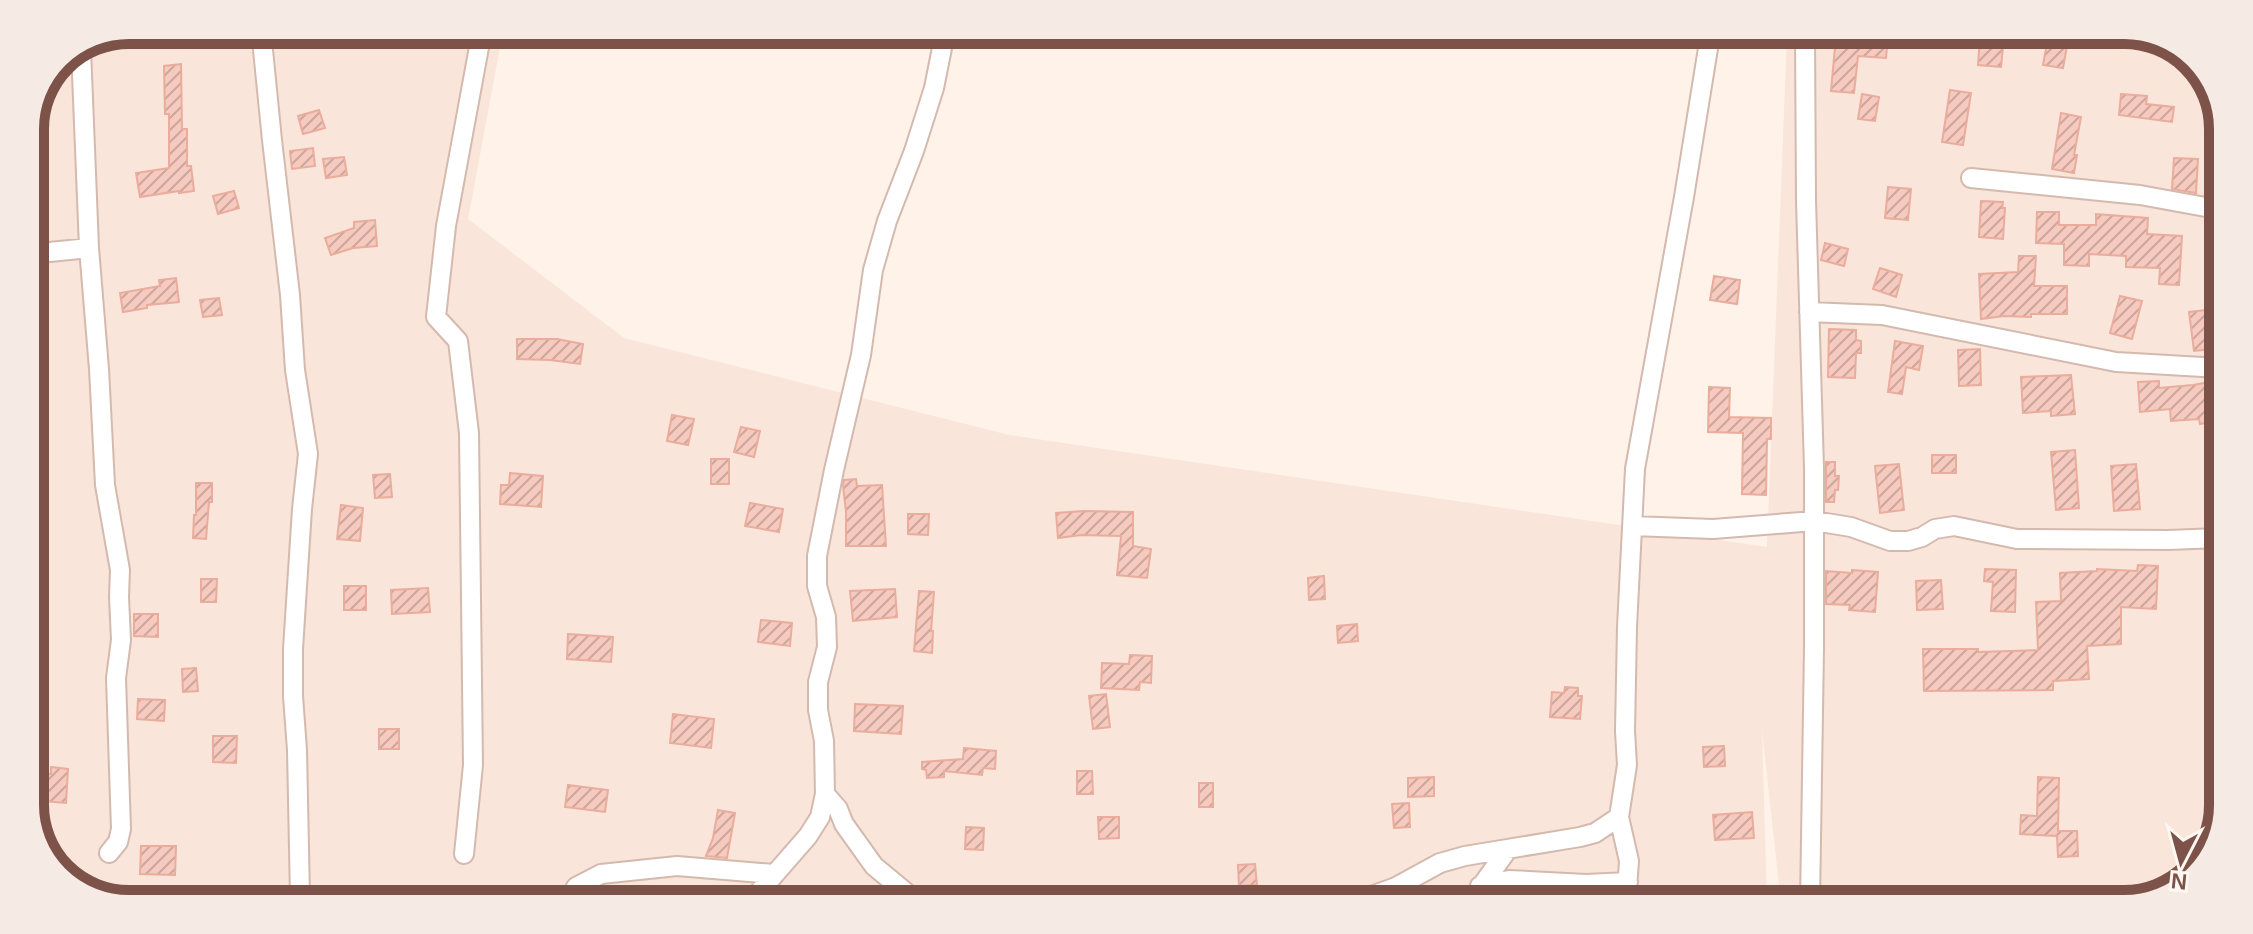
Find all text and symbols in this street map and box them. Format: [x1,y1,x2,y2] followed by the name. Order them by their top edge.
[2141,822,2221,902] north arrow
[2170,868,2188,895] text: N

